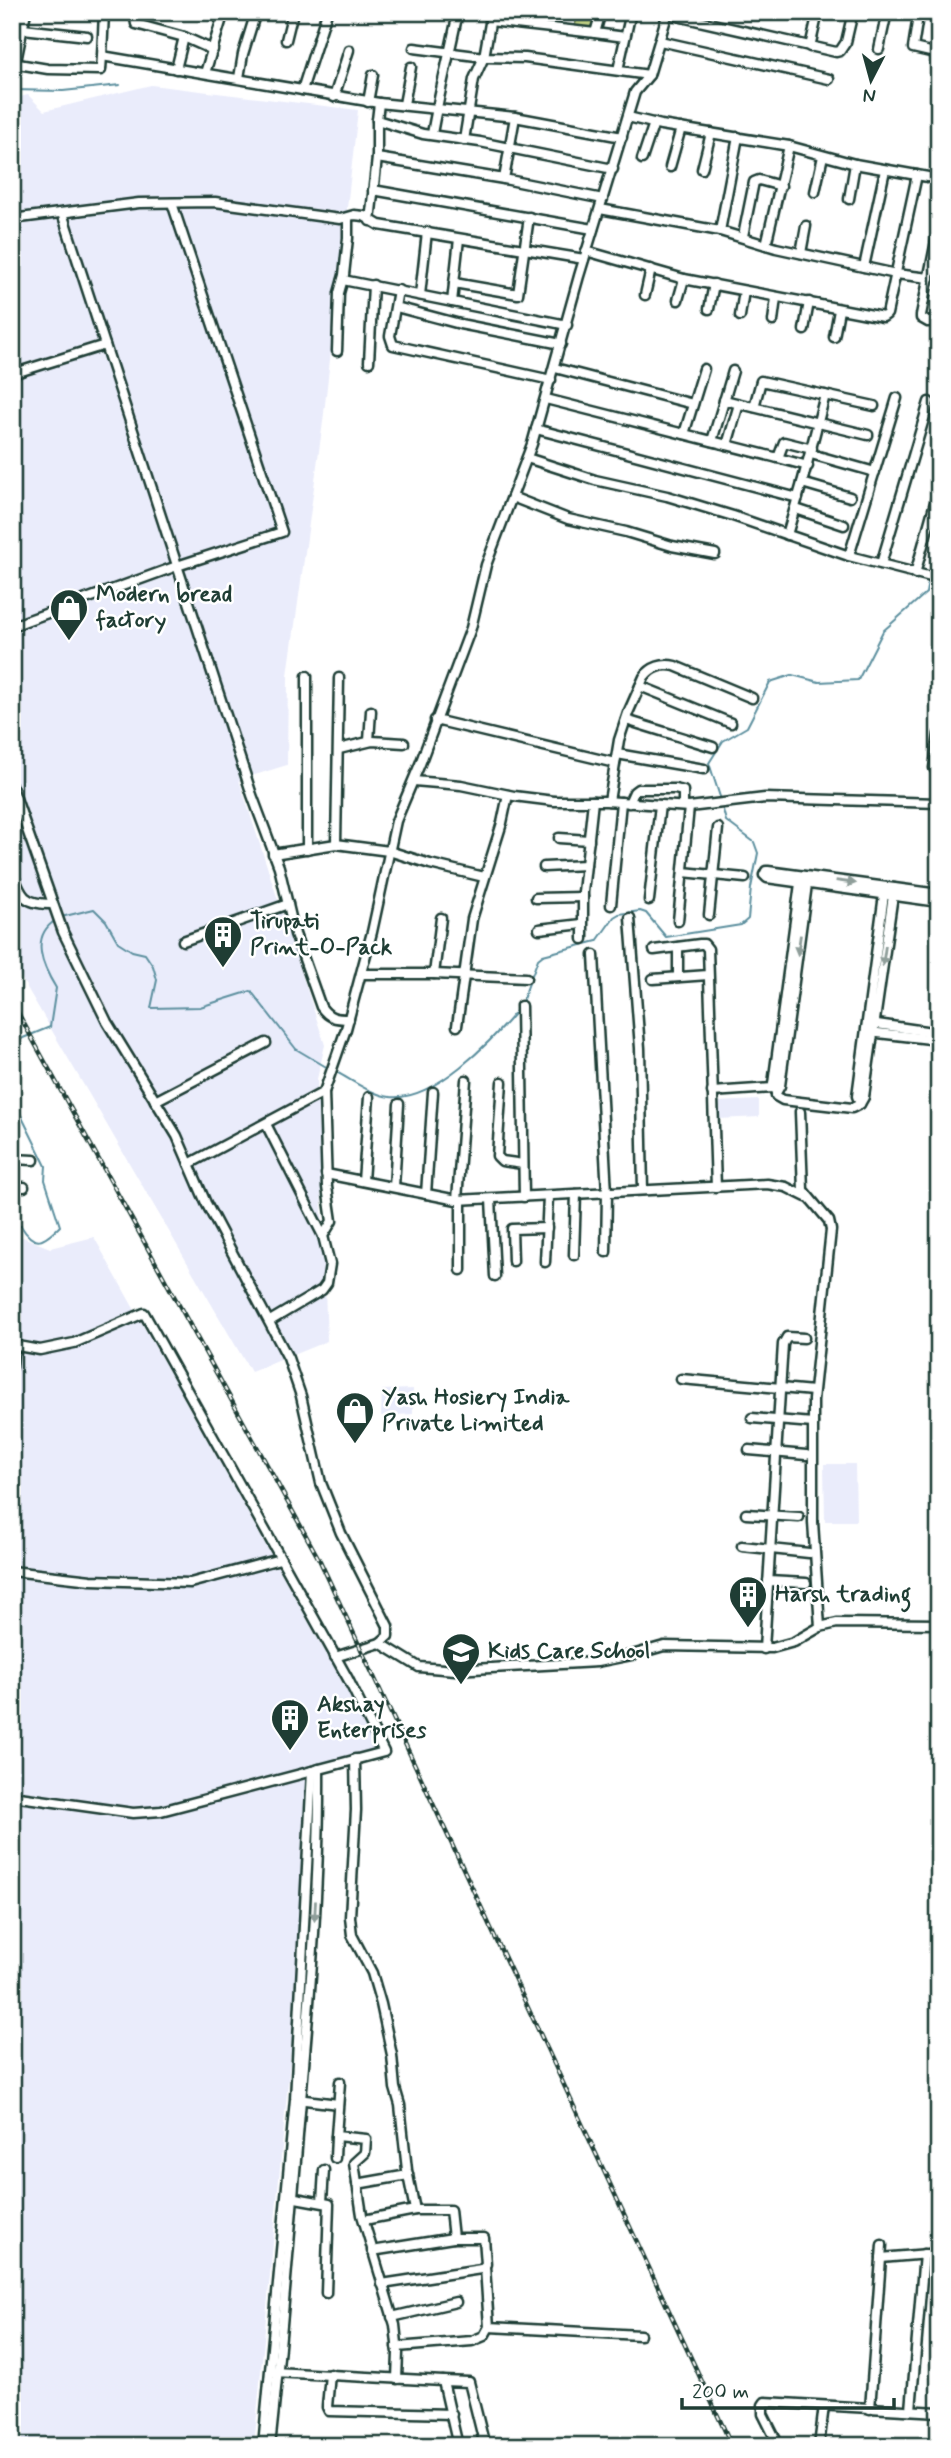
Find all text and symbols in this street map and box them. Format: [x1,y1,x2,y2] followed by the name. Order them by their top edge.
[836,46,906,116] north arrow
[862,82,877,109] text: N
[95,580,232,636] place label: Modern bread factory
[48,587,90,642] shop icon: Modern bread factory
[835,877,857,888] one-way arrow
[250,907,393,963] place label: Tirupati Print-O-Pack
[202,914,244,969] building icon: Tirupati Print-O-Pack
[794,934,805,956] one-way arrow
[878,945,889,967] one-way arrow
[382,1383,571,1439] place label: Yash Hosiery India Private Limited
[334,1390,376,1445] shop icon: Yash Hosiery India Private Limited
[727,1574,769,1629] building icon: Harsh trading
[775,1580,912,1613] place label: Harsh trading
[440,1631,482,1686] school or university icon: Kids Care School
[488,1637,650,1667] place label: Kids Care School
[317,1690,427,1746] place label: Akshay Enterprises
[269,1697,311,1752] building icon: Akshay Enterprises
[309,1900,320,1922] one-way arrow
[682,2367,893,2411] scale bar
[692,2378,749,2406] text: 200 m

